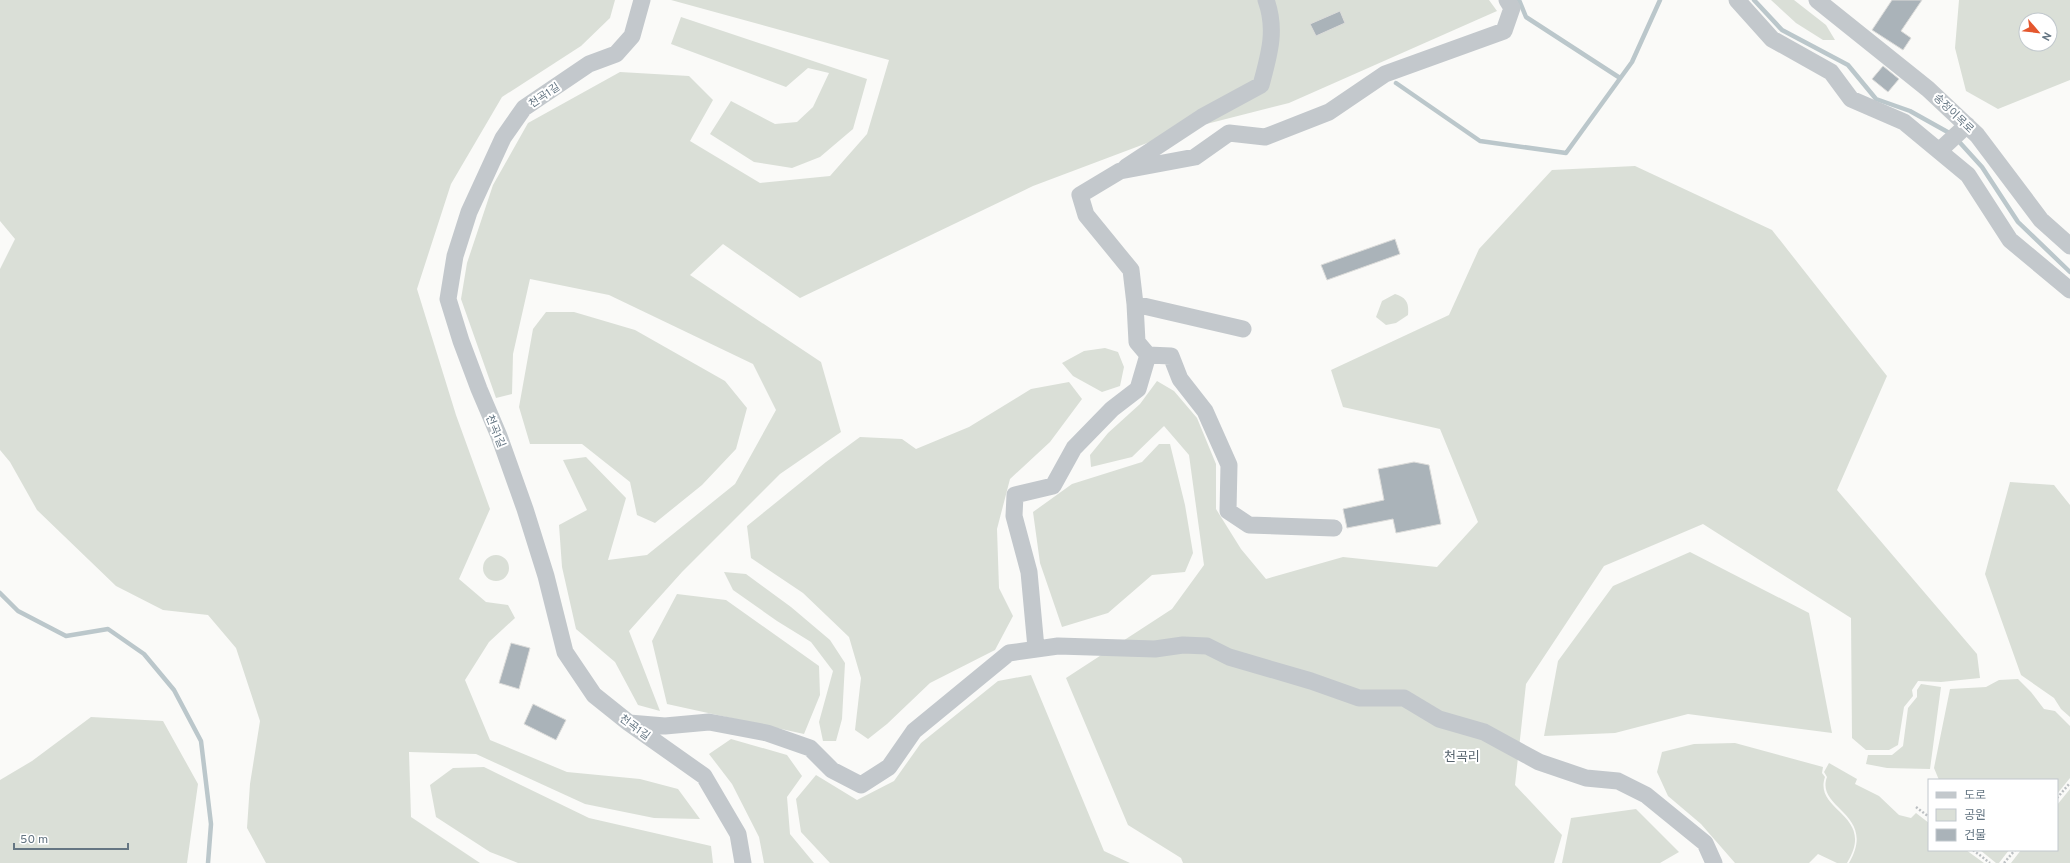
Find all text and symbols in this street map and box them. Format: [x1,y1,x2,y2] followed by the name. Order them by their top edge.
[2018,12,2058,52] north arrow
[2038,29,2054,43] text: N
[526,80,563,111] street label: 천곡1길
[1930,91,1976,136] street label: 송정이목로
[482,413,508,450] street label: 천곡1길
[616,712,652,744] street label: 천곡1길
[1444,749,1480,766] district label: 천곡리
[1928,779,2058,851] legend
[1964,788,1986,804] text: 도로
[1964,808,1986,824] text: 공원
[14,825,128,851] scale bar
[1964,828,1986,844] text: 건물
[20,832,48,848] text: 50 m

